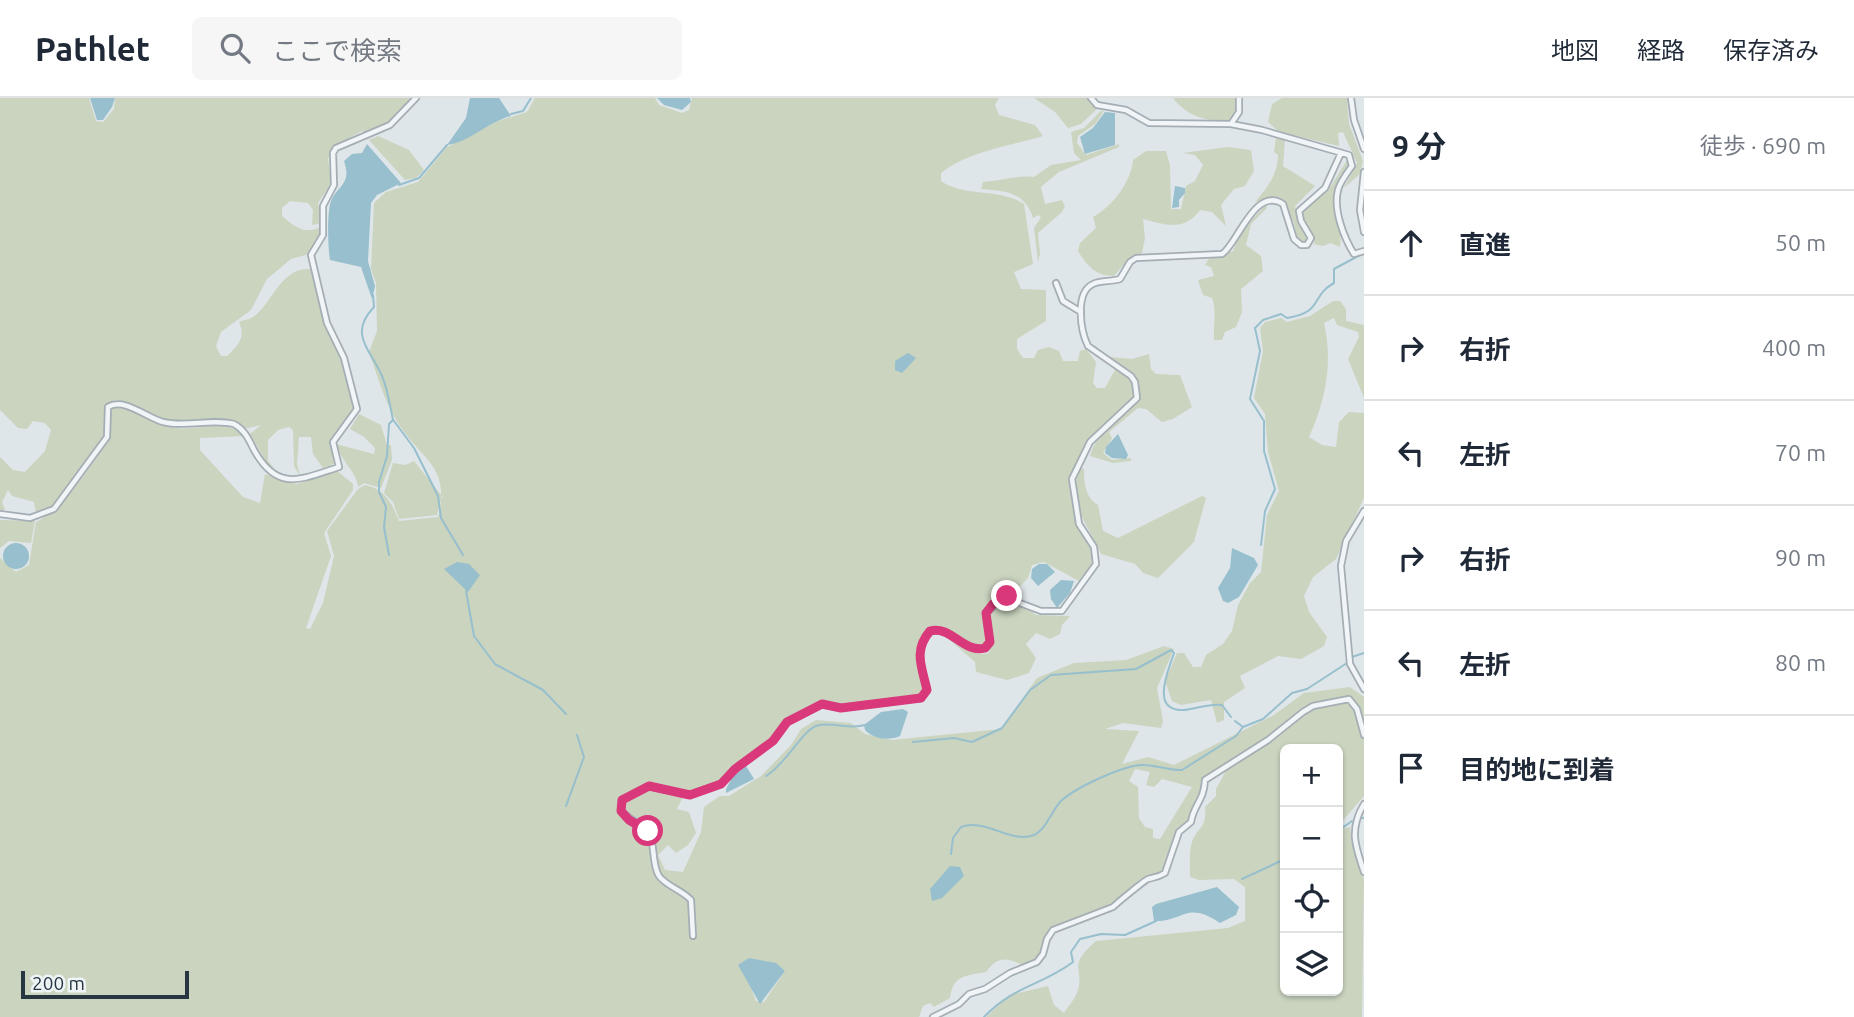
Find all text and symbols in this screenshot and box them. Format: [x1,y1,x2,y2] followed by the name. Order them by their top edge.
[192,17,682,80] search box
[216,29,254,67] icon: search
[35,30,150,67] text: Pathlet
[272,36,402,65] text: ここで検索
[1551,37,1599,64] text: 地図
[1637,37,1685,64] text: 経路
[1723,37,1819,64] text: 保存済み
[1392,129,1446,163] text: 9 分
[1700,133,1826,158] text: 徒歩 · 690 m
[1392,224,1430,262] icon: ahead
[1459,230,1511,259] text: 直進
[1775,230,1826,255] text: 50 m
[1392,329,1430,367] icon: right
[1459,335,1511,364] text: 右折
[1762,335,1826,360] text: 400 m
[1392,434,1430,472] icon: left
[1459,440,1511,469] text: 左折
[1775,440,1826,465] text: 70 m
[1392,539,1430,577] icon: right
[1459,545,1511,574] text: 右折
[1775,545,1826,570] text: 90 m
[991,580,1022,611] route end
[1392,644,1430,682] icon: left
[1459,650,1511,679] text: 左折
[1775,650,1826,675] text: 80 m
[1280,744,1343,996] map controls
[1280,744,1343,807] button: +
[1392,749,1430,787] icon: arrive
[1459,755,1615,784] text: 目的地に到着
[1280,807,1343,870] button: −
[632,815,663,846] route start
[1280,870,1343,933] button: locate
[1280,933,1343,996] button: layers
[21,968,189,1000] scale bar
[32,972,85,994] text: 200 m

